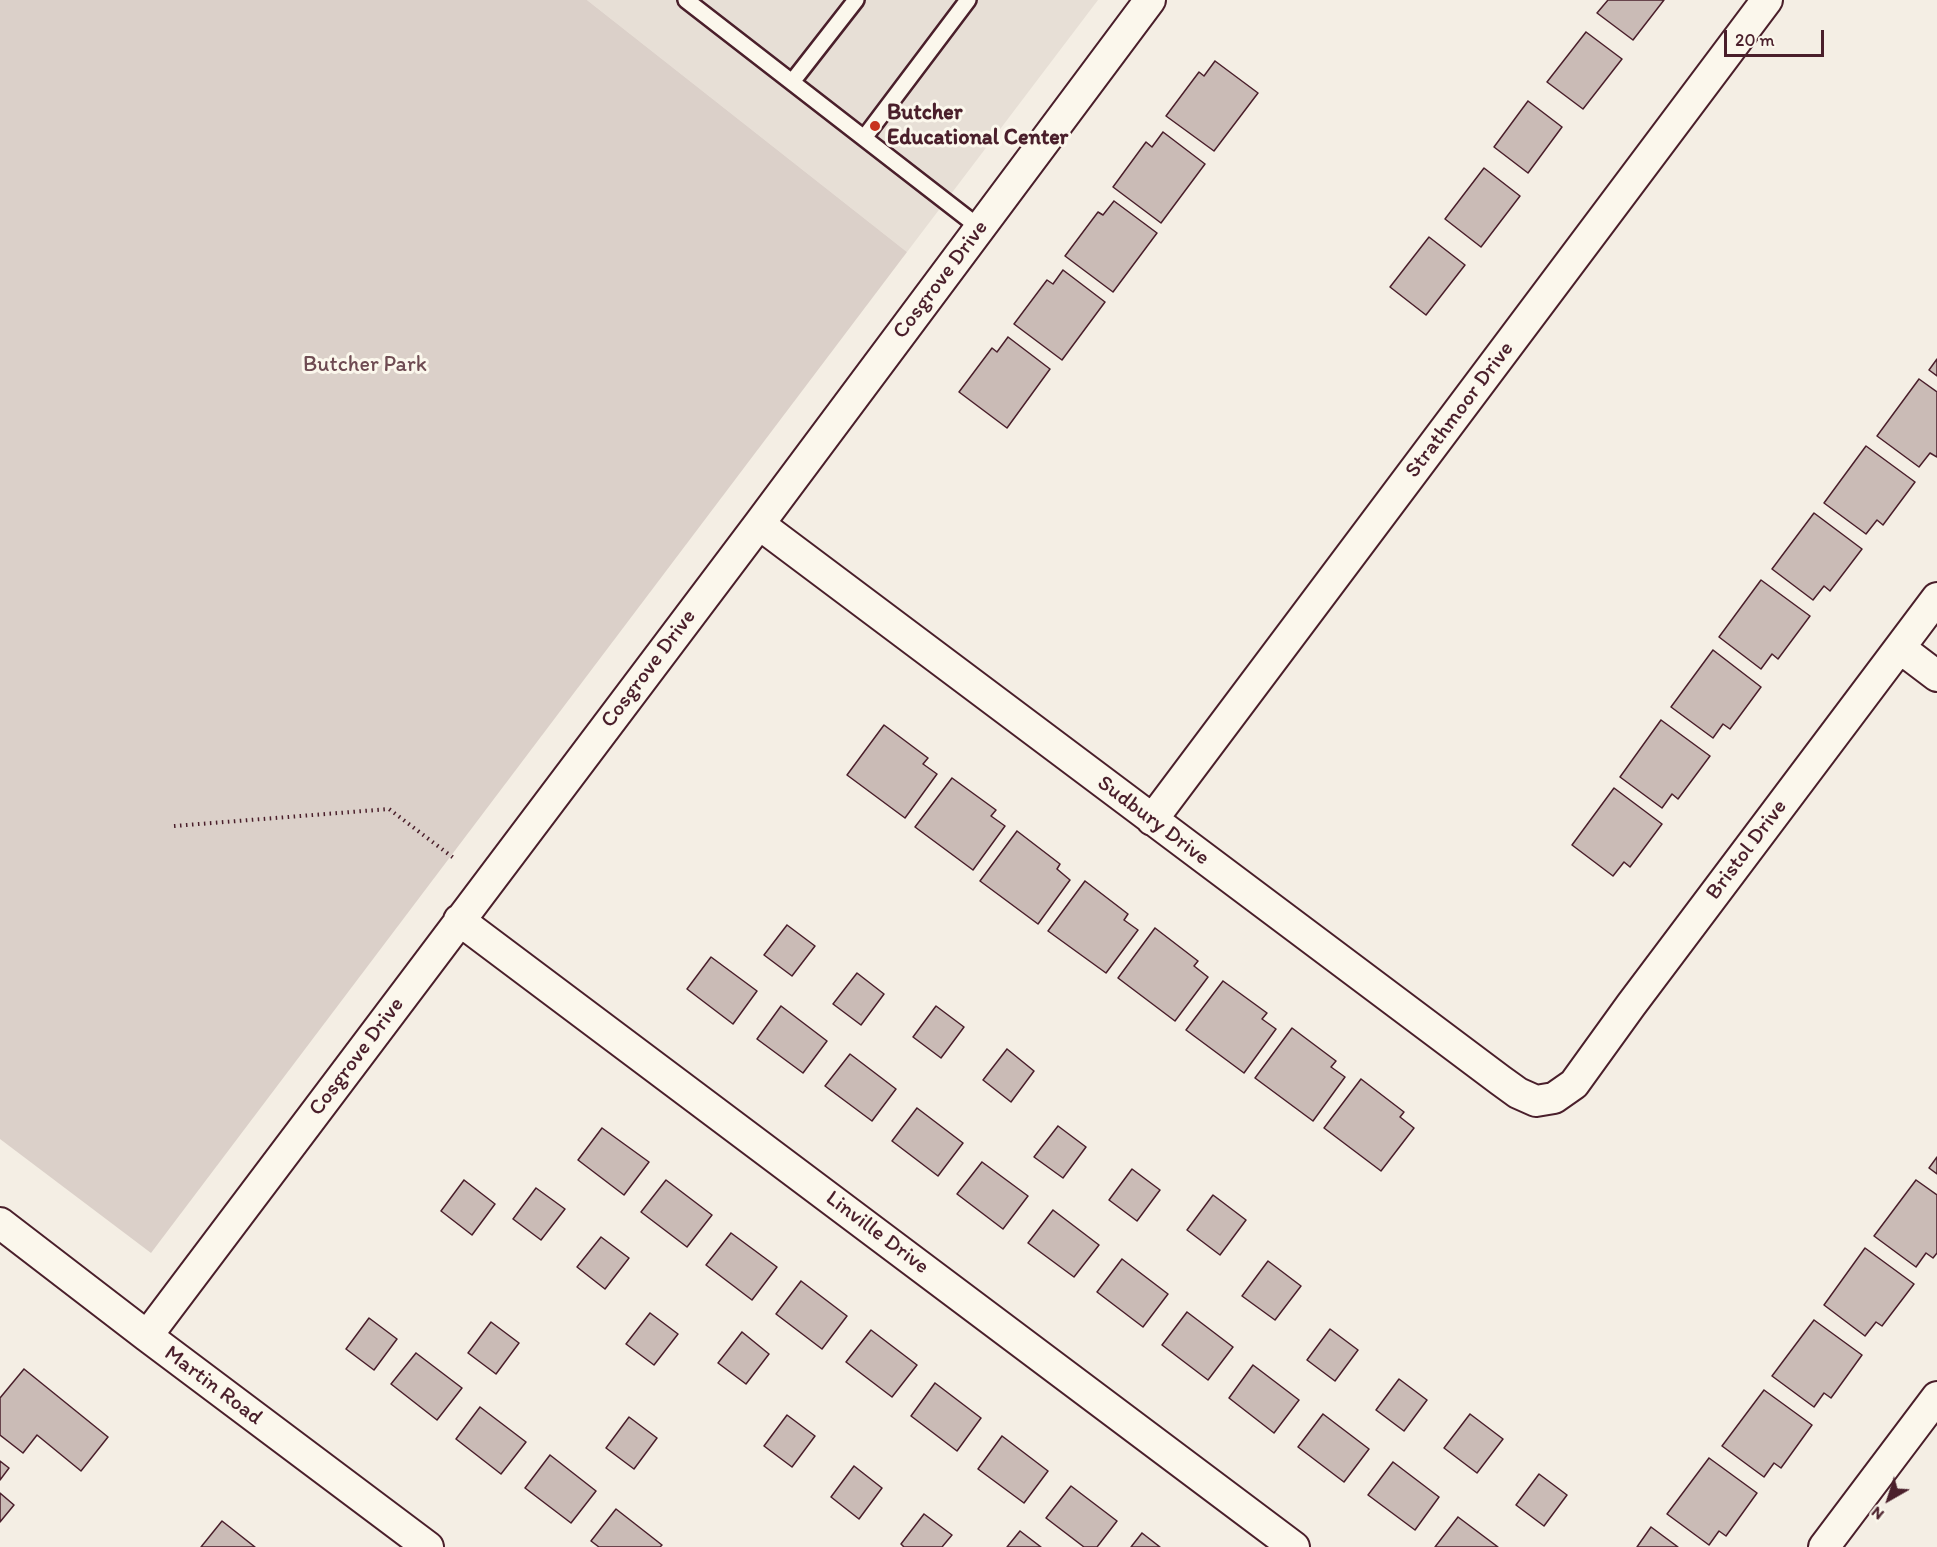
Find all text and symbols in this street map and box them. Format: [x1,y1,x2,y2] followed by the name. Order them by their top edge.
[1727,18,1828,56] scale bar
[1735,29,1775,51] text: 20 m
[887,100,1068,152] place label: Butcher Educational Center
[868,119,882,133] marker: Butcher Educational Center
[888,216,994,344] street label: Cosgrove Drive
[1400,337,1520,483] street label: Strathmoor Drive
[303,352,427,378] park label: Butcher Park
[596,605,702,733] street label: Cosgrove Drive
[1092,770,1214,872] street label: Sudbury Drive
[1701,795,1793,905] street label: Bristol Drive
[304,993,410,1121] street label: Cosgrove Drive
[820,1186,934,1280] street label: Linville Drive
[159,1341,267,1431] street label: Martin Road
[1859,1469,1919,1529] north arrow
[1867,1503,1888,1524] text: N

